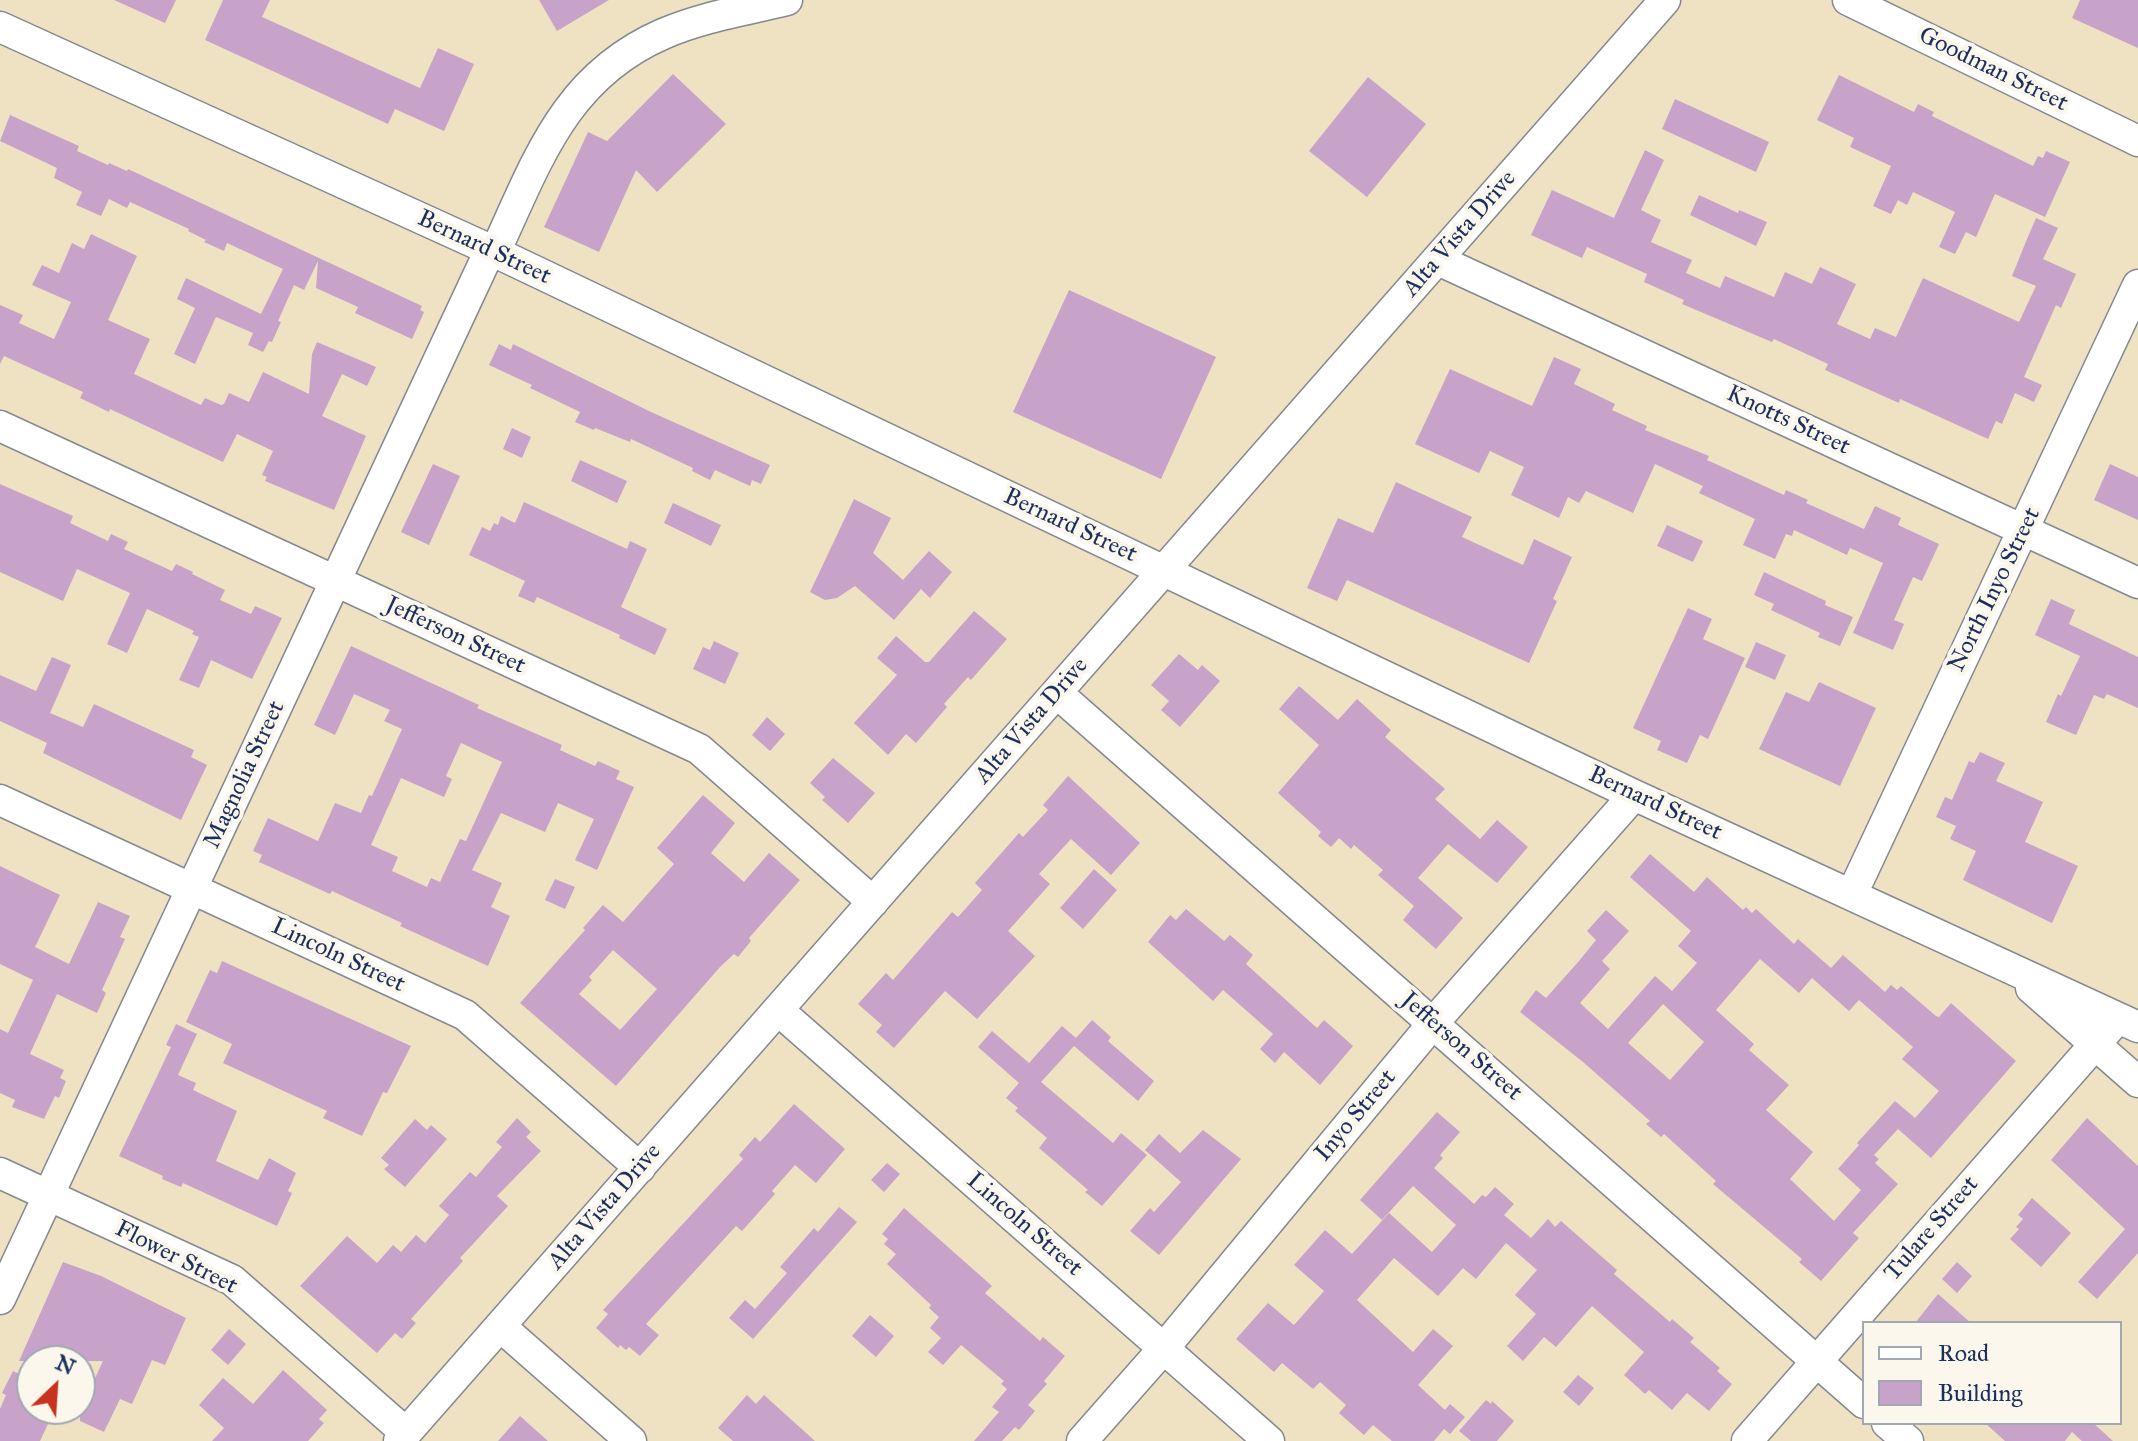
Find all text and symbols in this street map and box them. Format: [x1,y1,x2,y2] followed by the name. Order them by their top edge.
[1914,21,2072,119] street label: Goodman Street
[1397,165,1523,303] street label: Alta Vista Drive
[413,205,555,291] street label: Bernard Street
[1722,380,1854,462] street label: Knotts Street
[999,483,1141,569] street label: Bernard Street
[1943,503,2047,677] street label: North Inyo Street
[380,591,530,681] street label: Jefferson Street
[969,652,1095,790] street label: Alta Vista Drive
[198,697,292,853] street label: Magnolia Street
[1584,761,1726,847] street label: Bernard Street
[267,913,409,999] street label: Lincoln Street
[1394,986,1528,1108] street label: Jefferson Street
[1309,1064,1403,1168] street label: Inyo Street
[542,1138,668,1276] street label: Alta Vista Drive
[960,1167,1088,1283] street label: Lincoln Street
[1879,1171,1985,1287] street label: Tulare Street
[110,1215,242,1301] street label: Flower Street
[1862,1321,2122,1425] legend
[1938,1338,1989,1368] text: Road
[16,1345,96,1425] north arrow
[51,1348,80,1381] text: N
[1938,1378,2023,1408] text: Building

